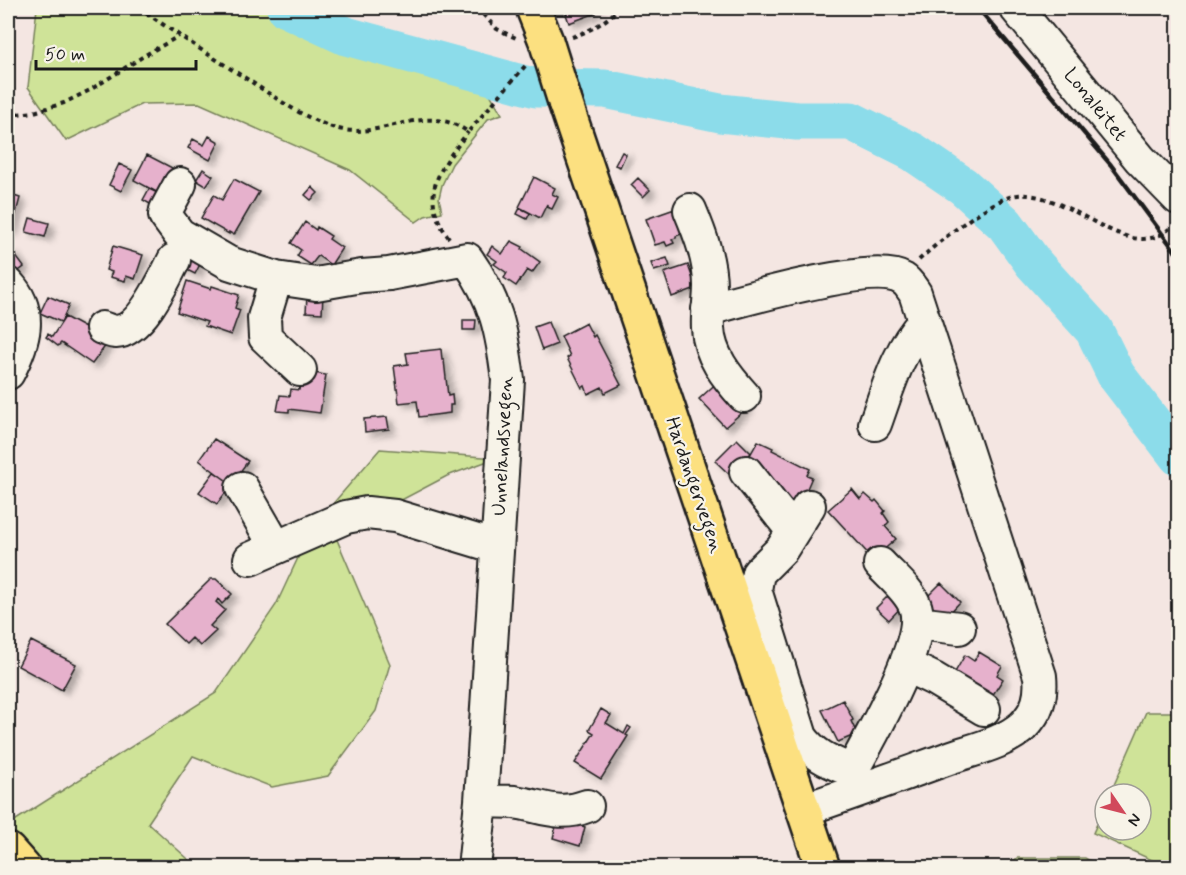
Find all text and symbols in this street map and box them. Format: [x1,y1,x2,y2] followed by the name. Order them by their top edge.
[36,33,196,71] scale bar
[45,43,85,67] text: 50 m
[1057,63,1133,147] street label: Lonaleitet
[486,375,522,517] street label: Unnelandsvegen
[656,413,730,558] street label: Hardangervegen
[1093,782,1153,842] north arrow
[1122,809,1146,830] text: N

